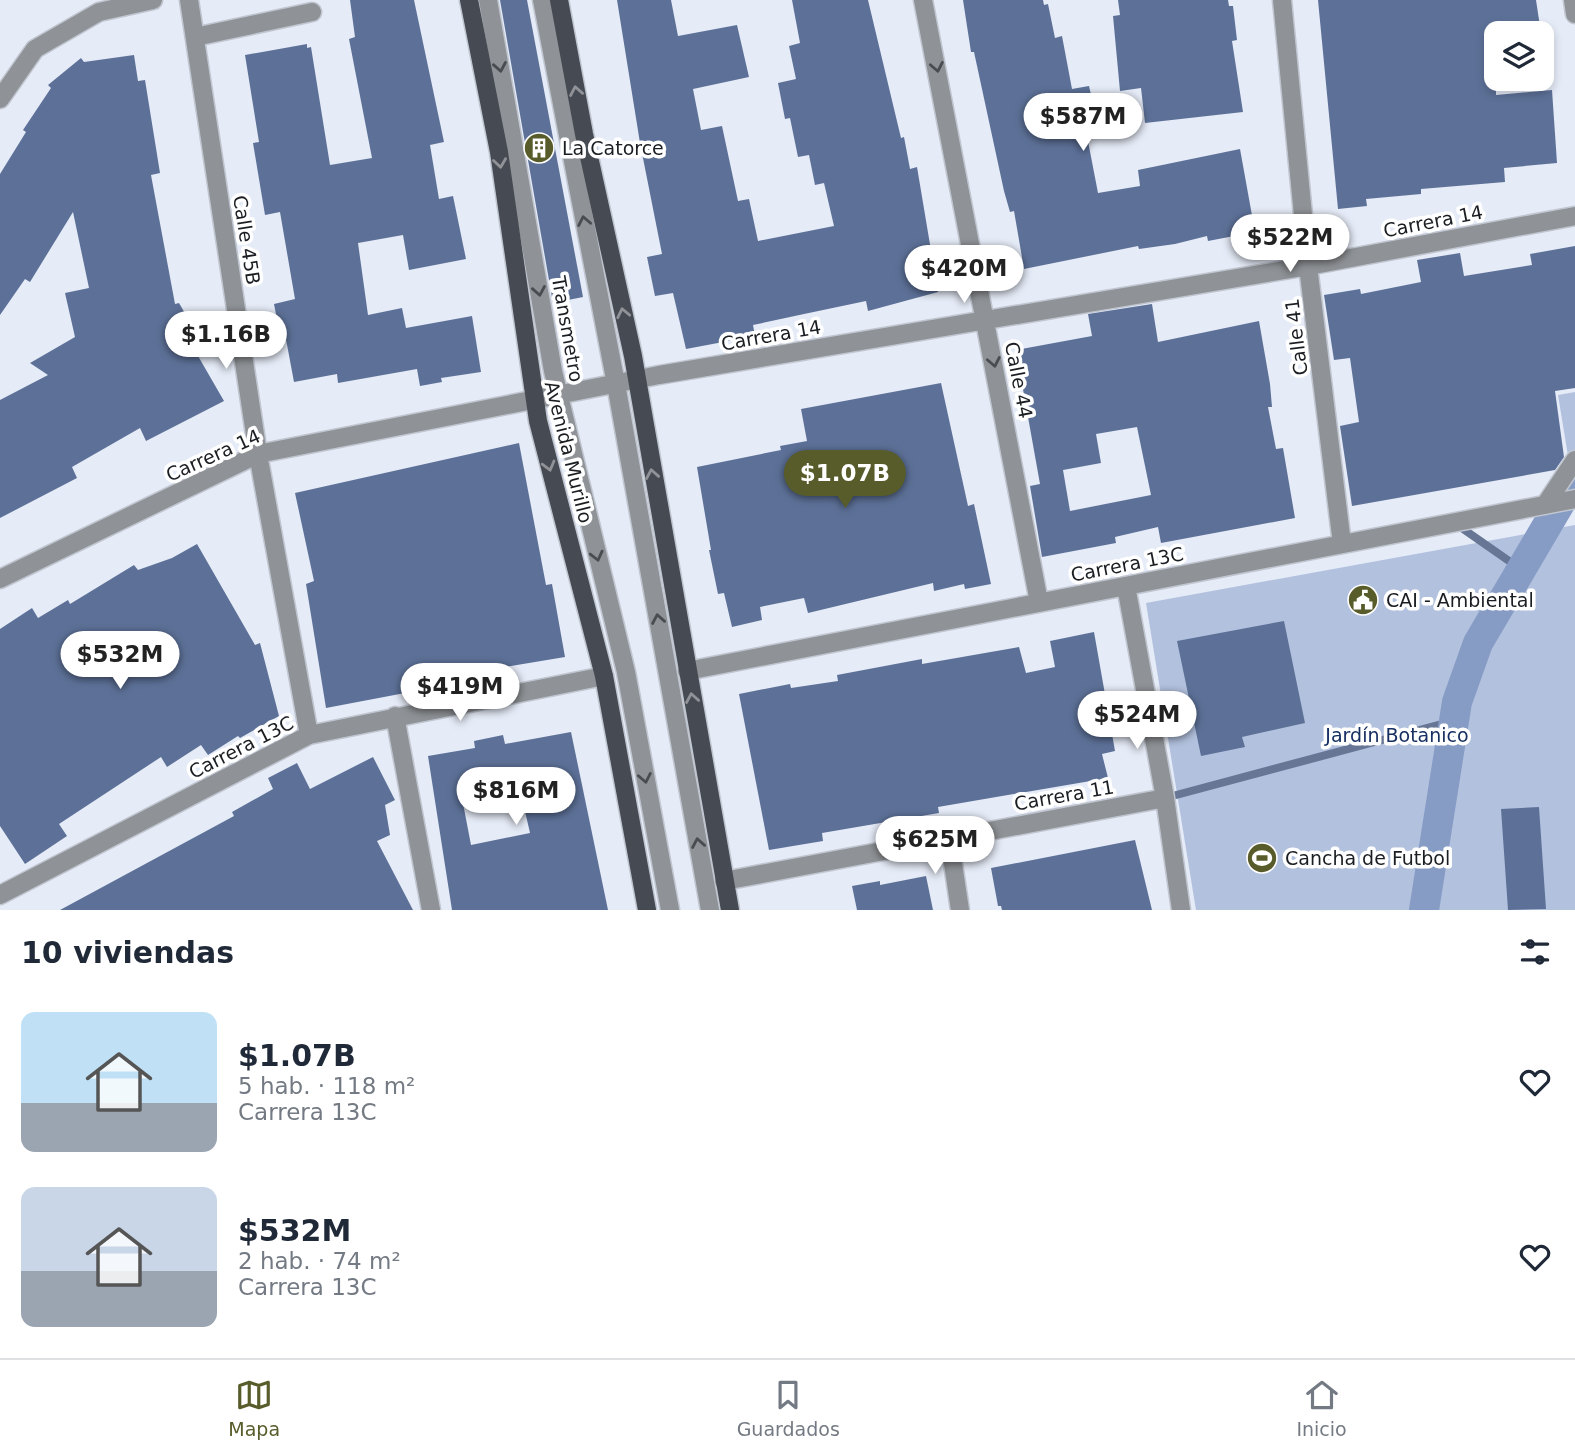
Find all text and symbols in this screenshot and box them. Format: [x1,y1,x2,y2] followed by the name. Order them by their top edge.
[1484,21,1554,91] map controls
[1484,21,1554,91] button: layers
[492,61,507,73] one-way arrow
[928,61,943,73] one-way arrow
[569,85,584,96] one-way arrow
[1034,94,1132,153] pin: $587M
[1040,103,1126,129] text: $587M
[522,131,556,165] building icon: La Catorce
[562,137,664,159] place label: La Catorce
[493,157,508,169] one-way arrow
[229,194,265,286] street label: Calle 45B
[1381,201,1485,241] street label: Carrera 14
[578,215,593,227] one-way arrow
[1241,215,1339,274] pin: $522M
[1247,224,1333,250] text: $522M
[915,246,1013,305] pin: $420M
[921,255,1007,281] text: $420M
[548,273,588,384] street label: Transmetro
[531,285,546,297] one-way arrow
[1280,297,1312,377] street label: Calle 41
[617,307,631,319] one-way arrow
[169,312,283,371] pin: $1.16B
[719,315,823,355] street label: Carrera 14
[181,321,271,347] text: $1.16B
[1001,340,1037,420] street label: Calle 44
[986,356,1001,368] one-way arrow
[541,379,597,525] street label: Avenida Murillo
[162,424,264,486] street label: Carrera 14
[788,450,902,510] pin: $1.07B
[541,459,556,471] one-way arrow
[800,460,890,486] text: $1.07B
[645,468,660,480] one-way arrow
[1069,542,1185,586] street label: Carrera 13C
[589,550,603,562] one-way arrow
[1346,583,1380,617] public building icon: CAI - Ambiental
[1386,589,1534,611] place label: CAI - Ambiental
[651,613,666,625] one-way arrow
[71,632,169,691] pin: $532M
[77,641,163,667] text: $532M
[411,664,509,723] pin: $419M
[417,673,503,699] text: $419M
[685,692,700,704] one-way arrow
[1088,692,1186,751] pin: $524M
[1094,701,1180,727] text: $524M
[185,711,297,783] street label: Carrera 13C
[1324,724,1469,746] park label: Jardín Botanico
[467,768,565,827] pin: $816M
[637,772,652,784] one-way arrow
[1012,775,1116,815] street label: Carrera 11
[473,777,559,803] text: $816M
[886,816,984,876] pin: $625M
[892,826,978,852] text: $625M
[691,837,706,849] one-way arrow
[1245,841,1279,875] sports icon: Cancha de Futbol
[1285,847,1450,869] place label: Cancha de Futbol
[1516,933,1554,971] icon: filters
[21,935,234,970] text: 10 viviendas
[238,1038,356,1073] text: $1.07B
[77,1040,161,1124] icon: home
[1516,1063,1554,1101] icon: heart
[238,1073,415,1099] text: 5 hab. · 118 m²
[238,1099,377,1125] text: Carrera 13C
[238,1213,351,1248] text: $532M
[77,1215,161,1299] icon: home
[1516,1238,1554,1276] icon: heart
[238,1248,401,1274] text: 2 hab. · 74 m²
[238,1274,377,1300] text: Carrera 13C
[228,1376,280,1440] tab: Mapa
[737,1376,840,1440] tab: Guardados
[1296,1376,1347,1440] tab: Inicio

